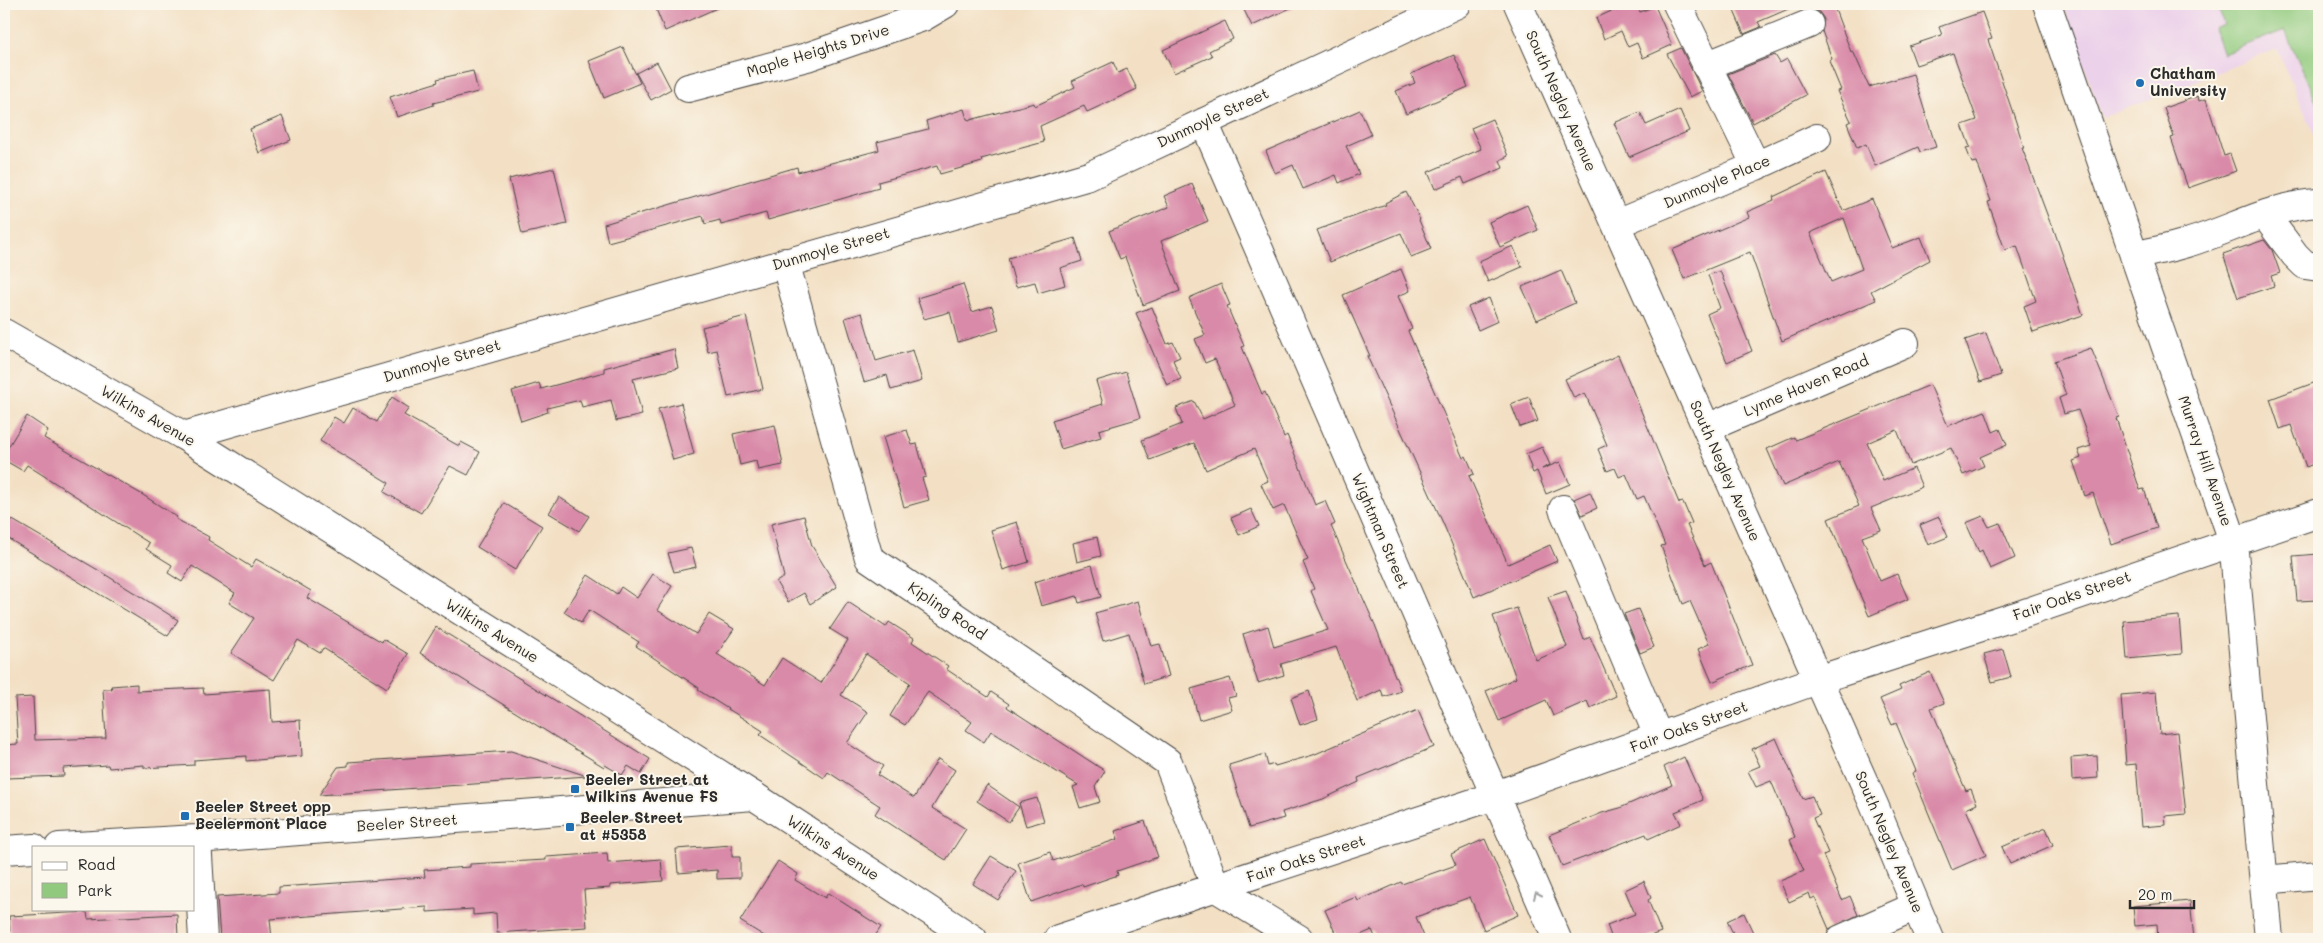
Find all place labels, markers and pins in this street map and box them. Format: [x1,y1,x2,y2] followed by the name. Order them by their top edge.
[2150,63,2227,100] place label: Chatham University
[2134,77,2146,89] marker: Chatham University
[585,769,718,806] place label: Beeler Street at Wilkins Avenue FS
[569,783,581,795] marker: Beeler Street at Wilkins Avenue FS
[195,796,331,833] place label: Beeler Street opp Beelermont Place
[580,807,683,844] place label: Beeler Street at #5358
[179,810,191,822] marker: Beeler Street opp Beelermont Place
[564,821,576,833] marker: Beeler Street at #5358

